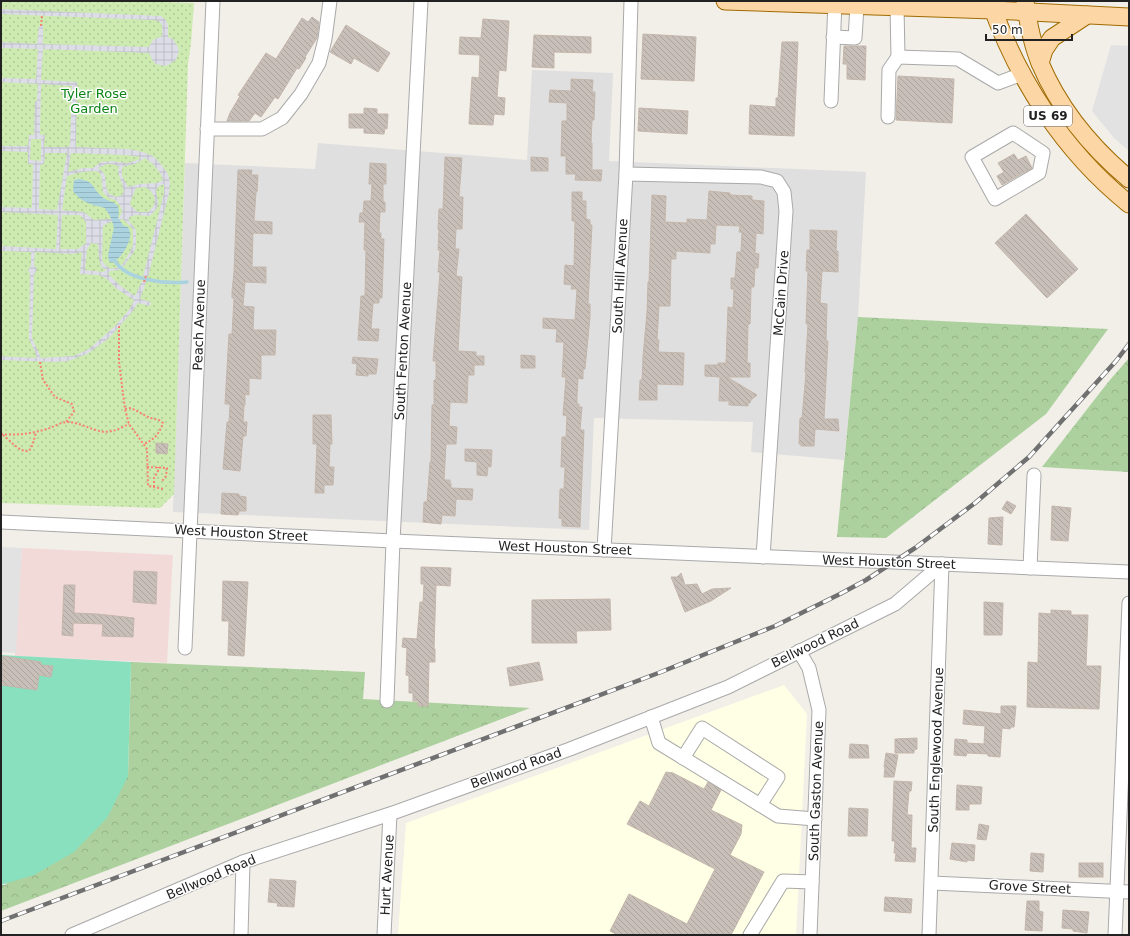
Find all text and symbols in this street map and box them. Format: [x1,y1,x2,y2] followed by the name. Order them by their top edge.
[986,16,1072,42] scale bar
[992,23,1023,37] text: 50 m
[60,86,127,116] park label: Tyler Rose Garden
[1024,106,1072,126] road number: US 69
[610,218,630,334] street label: South Hill Avenue
[771,250,791,336] street label: McCain Drive
[190,279,208,371] street label: Peach Avenue
[392,281,414,421] street label: South Fenton Avenue
[174,522,308,544] street label: West Houston Street
[498,538,632,558] street label: West Houston Street
[822,552,956,572] street label: West Houston Street
[769,615,861,671] street label: Bellwood Road
[926,667,946,833] street label: South Englewood Avenue
[806,721,826,861] street label: South Gaston Avenue
[468,745,564,791] street label: Bellwood Road
[377,834,397,916] street label: Hurt Avenue
[164,851,258,903] street label: Bellwood Road
[988,877,1072,897] street label: Grove Street

